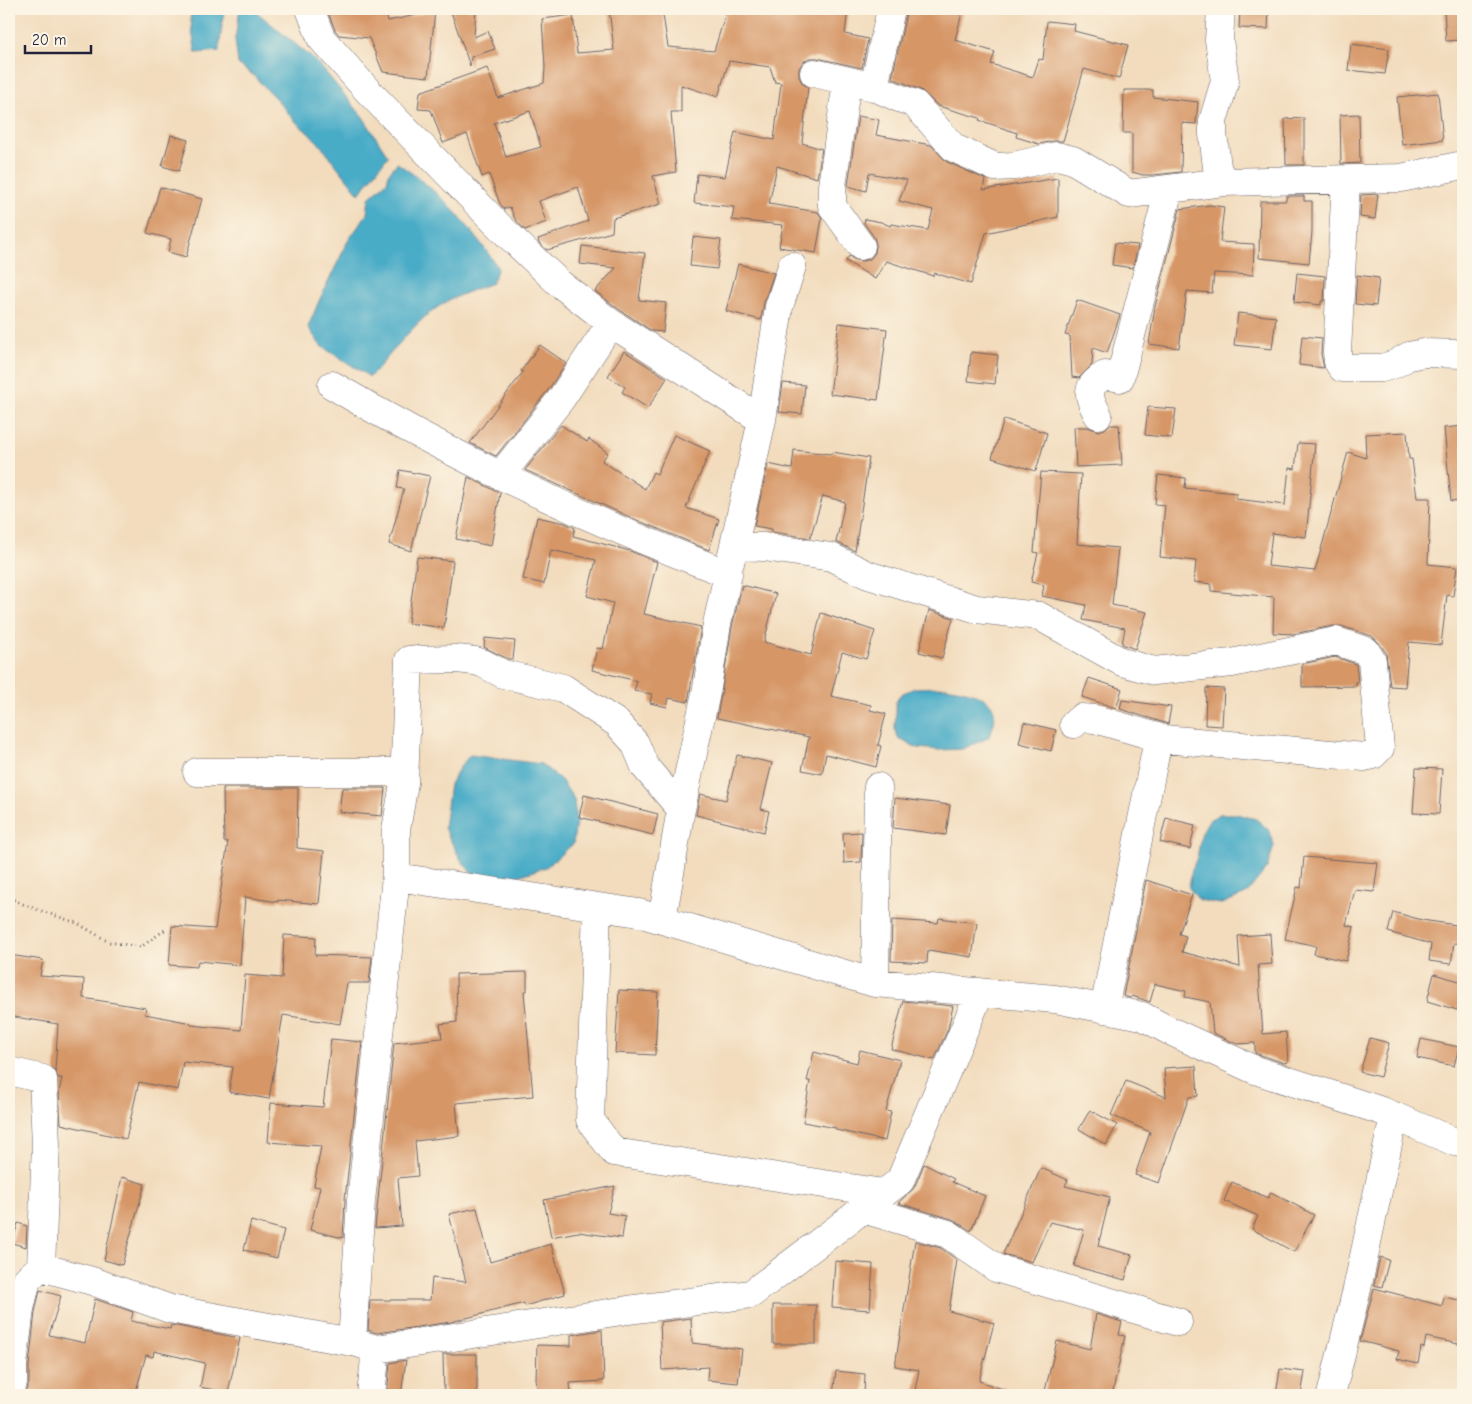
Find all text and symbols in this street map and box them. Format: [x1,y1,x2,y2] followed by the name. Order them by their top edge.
[25,22,91,54] scale bar
[32,31,66,49] text: 20 m

